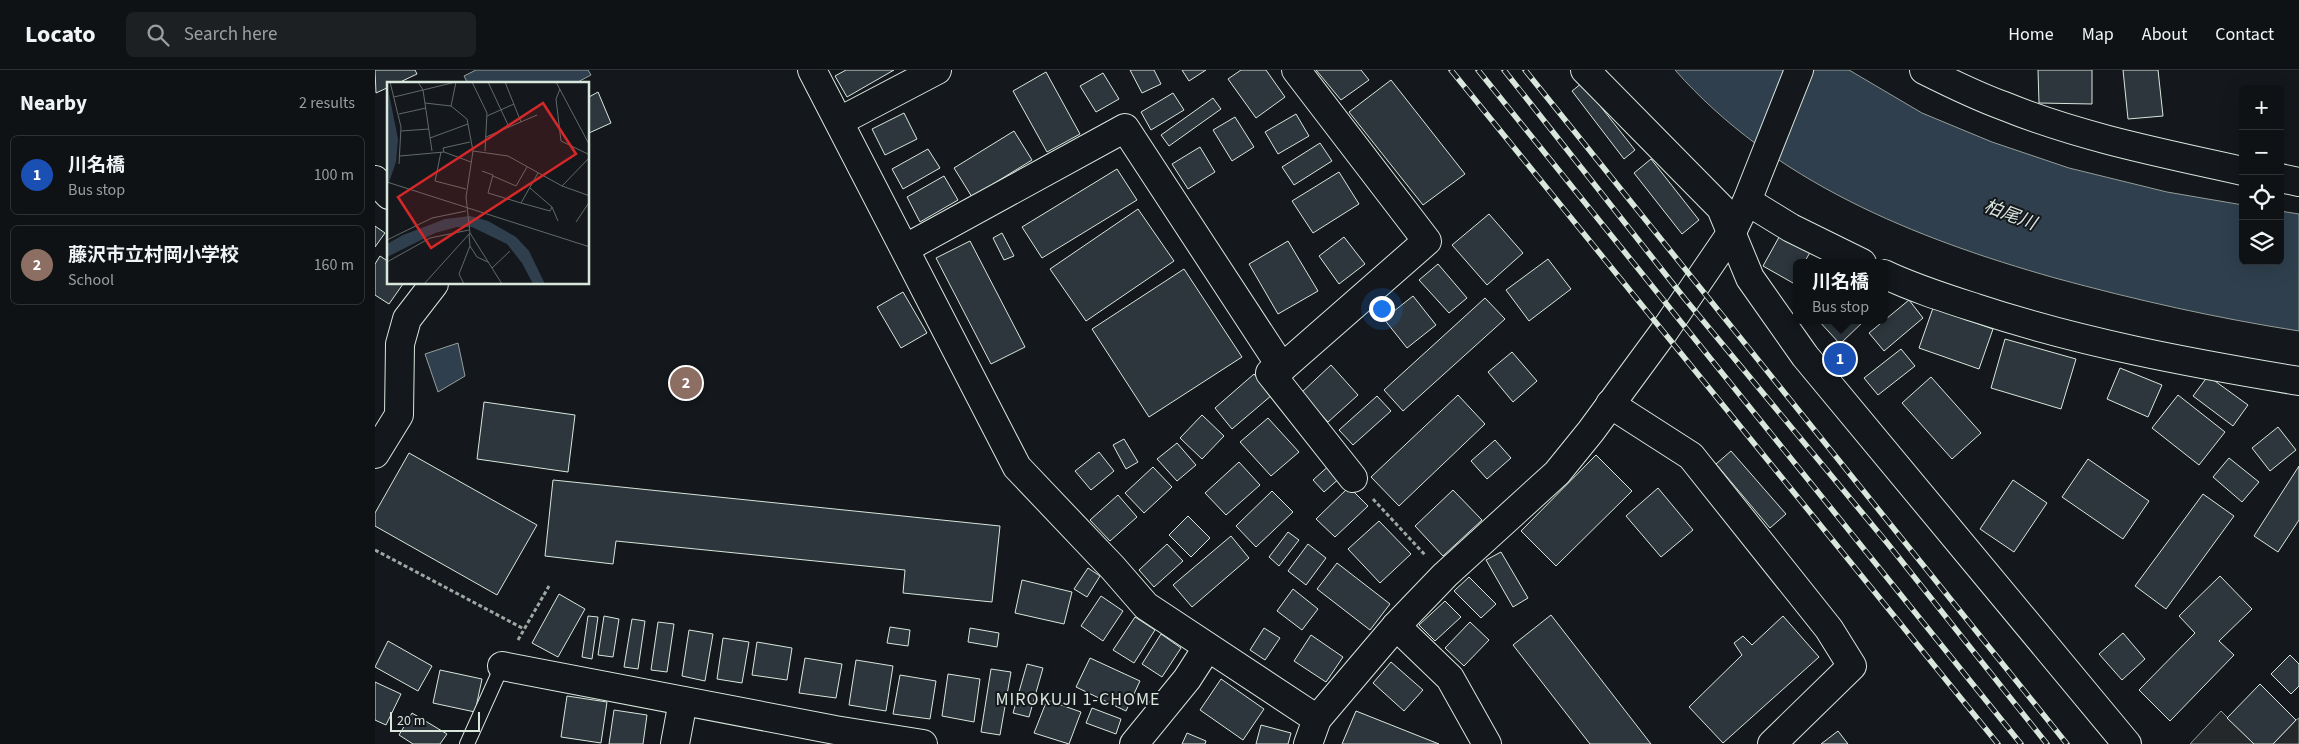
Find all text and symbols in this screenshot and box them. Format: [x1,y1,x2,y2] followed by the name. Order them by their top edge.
[126,12,476,57] search box
[25,17,96,52] text: Locato
[144,21,172,49] icon: search
[184,21,277,48] text: Search here
[2008,22,2054,47] text: Home
[2082,22,2114,47] text: Map
[2142,22,2187,47] text: About
[2215,22,2274,47] text: Contact
[387,82,590,285] inset map
[2239,85,2284,265] map controls
[2239,85,2284,130] button: +
[20,88,87,118] text: Nearby
[299,92,355,114] text: 2 results
[2239,130,2284,175] button: −
[68,152,125,179] text: 川名橋
[33,164,41,186] text: 1
[314,164,354,186] text: 100 m
[2239,175,2284,220] button: locate
[68,179,125,201] text: Bus stop
[1980,194,2042,237] water label: 柏尾川
[2239,220,2284,265] button: layers
[68,242,239,269] text: 藤沢市立村岡小学校
[33,254,41,276] text: 2
[314,254,354,276] text: 160 m
[1793,259,1888,324] popup
[68,269,114,291] text: School
[1812,269,1869,296] text: 川名橋
[1369,296,1395,322] your location
[1812,296,1869,318] text: Bus stop
[1824,340,1856,378] pin: 1
[670,364,702,402] pin: 2
[996,687,1160,712] district label: MIROKUJI 1-CHOME
[390,709,480,732] scale bar
[397,711,425,731] text: 20 m

